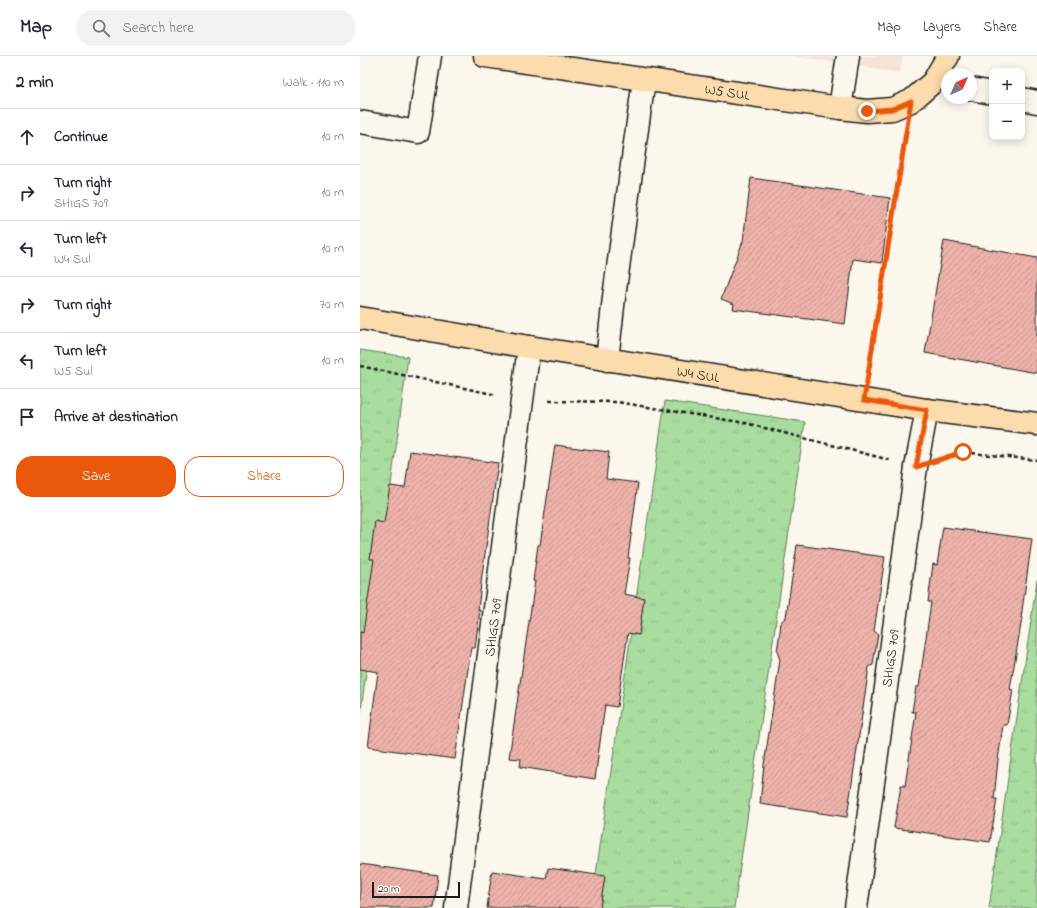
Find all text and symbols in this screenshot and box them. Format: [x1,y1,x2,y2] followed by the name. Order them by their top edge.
[76,10,356,46] search box
[20,14,52,41] text: Map
[90,17,112,39] icon: search
[122,17,194,39] text: Search here
[877,17,901,38] text: Map
[923,17,961,38] text: Layers
[983,17,1017,38] text: Share
[941,68,977,104] north arrow
[989,68,1025,140] map controls
[989,68,1025,104] button: +
[16,70,53,95] text: 2 min
[283,73,344,92] text: Walk · 110 m
[703,79,752,107] street label: W5 SUL
[858,102,876,120] route end
[989,104,1025,140] button: −
[16,126,38,148] icon: ahead
[54,126,108,148] text: Continue
[321,127,344,146] text: 10 m
[54,172,112,194] text: Turn right
[16,182,38,204] icon: right
[321,183,344,202] text: 10 m
[54,194,108,213] text: SHIGS 709
[54,228,107,250] text: Turn left
[16,238,38,260] icon: left
[321,239,344,258] text: 10 m
[54,250,91,269] text: W4 Sul
[16,294,38,316] icon: right
[54,294,112,316] text: Turn right
[320,295,344,314] text: 70 m
[54,340,107,362] text: Turn left
[16,350,38,372] icon: left
[321,351,344,370] text: 10 m
[54,362,93,381] text: W5 Sul
[675,362,722,389] street label: W4 SUL
[16,406,38,428] icon: arrive
[54,406,178,428] text: Arrive at destination
[954,443,972,461] route start
[16,456,176,497] button: Save
[184,456,344,497] button: Share
[480,597,508,658] street label: SHIGS 709
[877,628,906,689] street label: SHIGS 709
[372,880,460,899] scale bar
[378,881,400,897] text: 20 m

